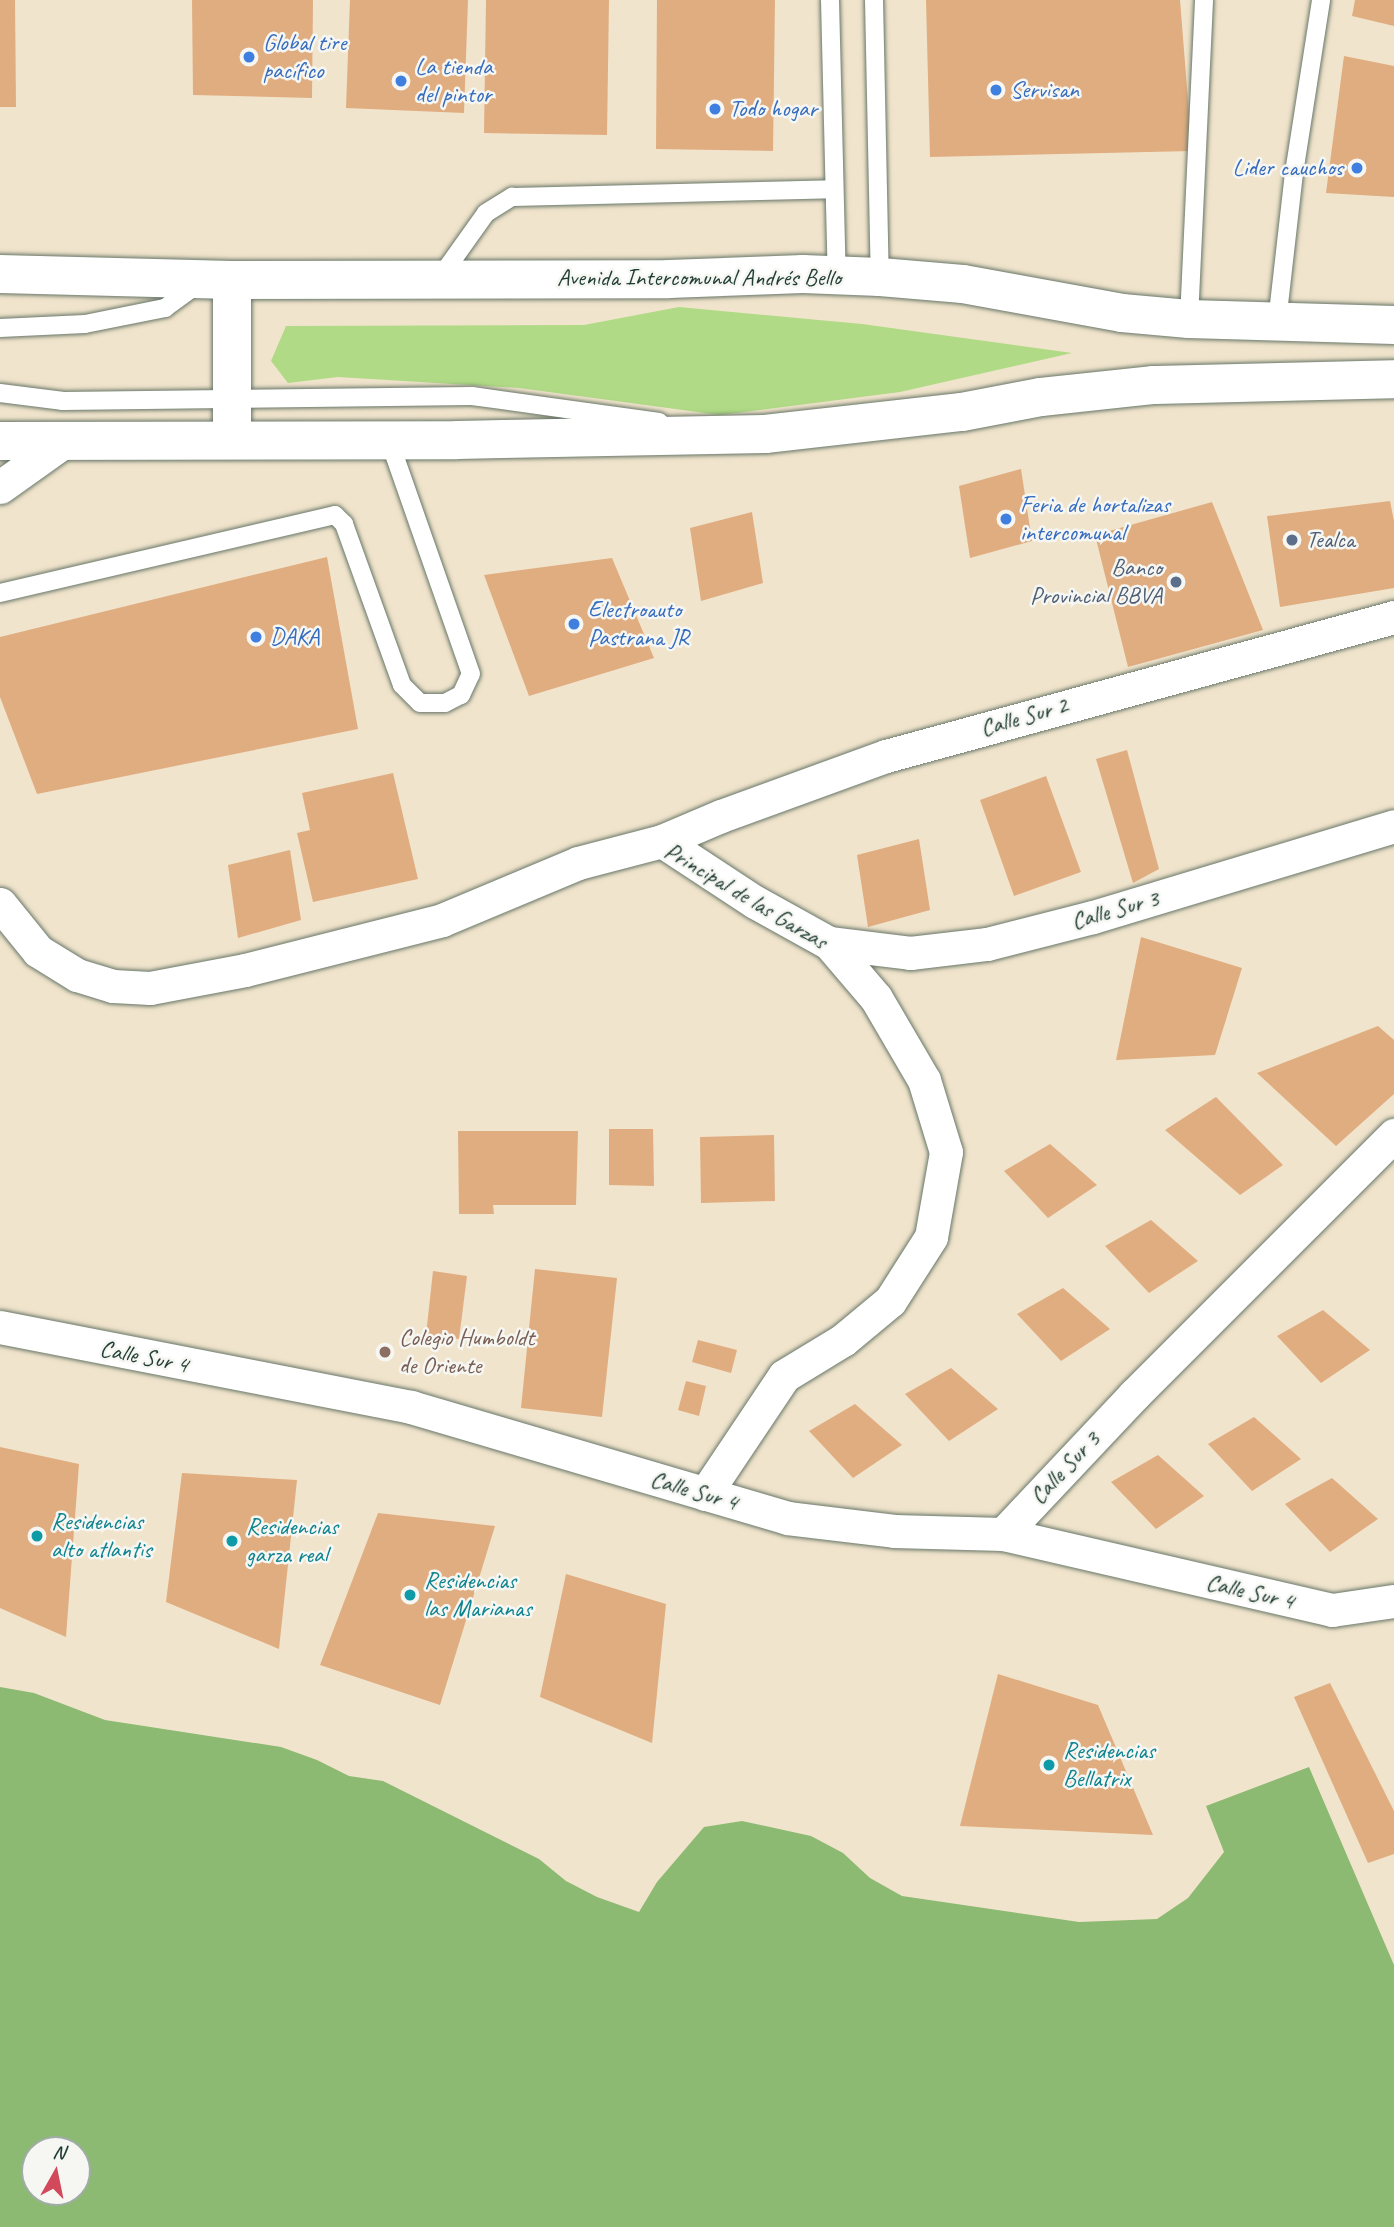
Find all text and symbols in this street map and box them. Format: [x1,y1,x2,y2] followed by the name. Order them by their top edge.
[263,29,346,85] place label: Global tire pacífico
[241,49,257,65] marker: Global tire pacífico
[415,53,492,109] place label: La tienda del pintor
[393,73,409,89] marker: La tienda del pintor
[1010,76,1079,104] place label: Servisan
[988,82,1004,98] marker: Servisan
[729,95,816,123] place label: Todo hogar
[707,101,723,117] marker: Todo hogar
[1233,154,1343,182] place label: Lider cauchos
[1349,160,1365,176] marker: Lider cauchos
[557,264,841,292] street label: Avenida Intercomunal Andrés Bello
[1020,491,1171,547] place label: Feria de hortalizas intercomunal
[998,511,1014,527] marker: Feria de hortalizas intercomunal
[1306,526,1355,554] place label: Tealca
[1284,532,1300,548] marker: Tealca
[1030,554,1162,610] place label: Banco Provincial BBVA
[1168,574,1184,590] marker: Banco Provincial BBVA
[588,596,689,652] place label: Electroauto Pastrana JR
[566,616,582,632] marker: Electroauto Pastrana JR
[270,623,319,651] place label: DAKA
[248,629,264,645] marker: DAKA
[977,691,1071,743] street label: Calle Sur 2
[659,836,833,956] street label: Principal de las Garzas
[1068,884,1162,936] street label: Calle Sur 3
[399,1324,534,1380] place label: Colegio Humboldt de Oriente
[98,1334,190,1380] street label: Calle Sur 4
[377,1344,393,1360] marker: Colegio Humboldt de Oriente
[1024,1426,1106,1510] street label: Calle Sur 3
[647,1465,741,1517] street label: Calle Sur 4
[51,1508,151,1564] place label: Residencias alto atlantis
[246,1513,338,1569] place label: Residencias garza real
[29,1528,45,1544] marker: Residencias alto atlantis
[224,1533,240,1549] marker: Residencias garza real
[424,1567,533,1623] place label: Residencias las Marianas
[1203,1568,1297,1616] street label: Calle Sur 4
[402,1587,418,1603] marker: Residencias las Marianas
[1063,1737,1155,1793] place label: Residencias Bellatrix
[1041,1757,1057,1773] marker: Residencias Bellatrix
[21,2136,91,2206] north arrow
[51,2139,67,2165] text: N

